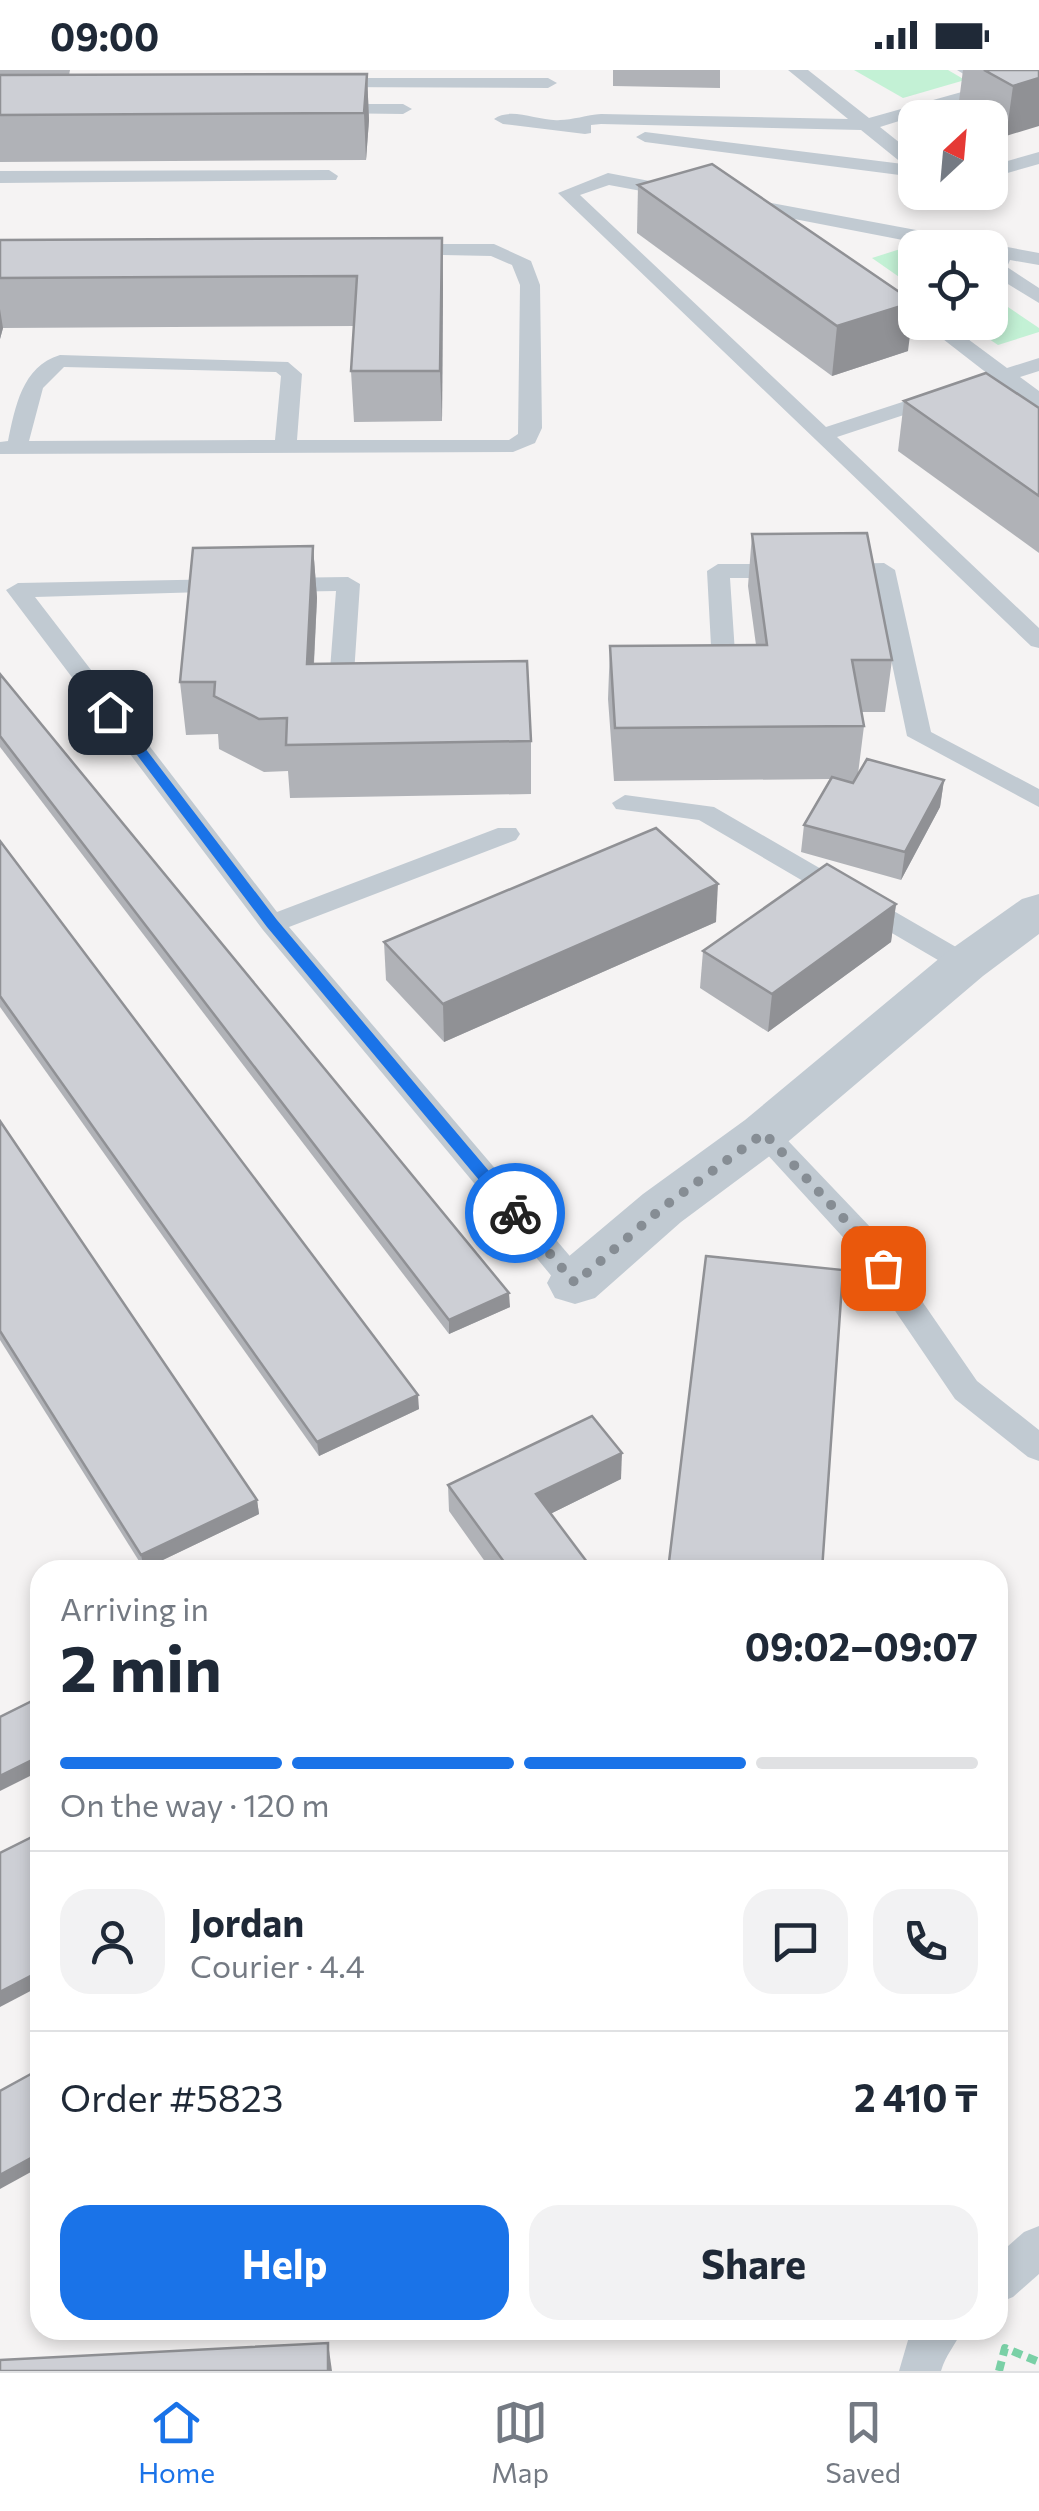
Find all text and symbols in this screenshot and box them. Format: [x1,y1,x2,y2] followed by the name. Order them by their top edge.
[50,12,159,59] text: 09:00
[898,100,1008,210] north arrow
[898,100,1008,340] map controls
[898,230,1008,340] button: locate
[68,670,153,755] pin
[83,685,138,740] icon: home
[465,1163,565,1263] courier
[488,1186,543,1241] icon: bike
[841,1226,926,1311] pin
[856,1241,911,1296] icon: bag
[60,1588,209,1628] text: Arriving in
[745,1622,978,1669] text: 09:02–09:07
[60,1626,222,1705] text: 2 min
[60,1784,329,1824] text: On the way · 120 m
[60,1889,165,1994] button: person
[743,1889,848,1994] button: chat
[873,1889,978,1994] button: phone
[190,1898,304,1945] text: Jordan
[190,1945,365,1985] text: Courier · 4.4
[60,2073,284,2120] text: Order #5823
[854,2073,978,2120] text: 2 410 ₸
[60,2205,509,2320] button: Help
[529,2205,978,2320] button: Share
[138,2395,215,2489] tab: Home
[491,2395,549,2489] tab: Map
[825,2395,901,2489] tab: Saved

